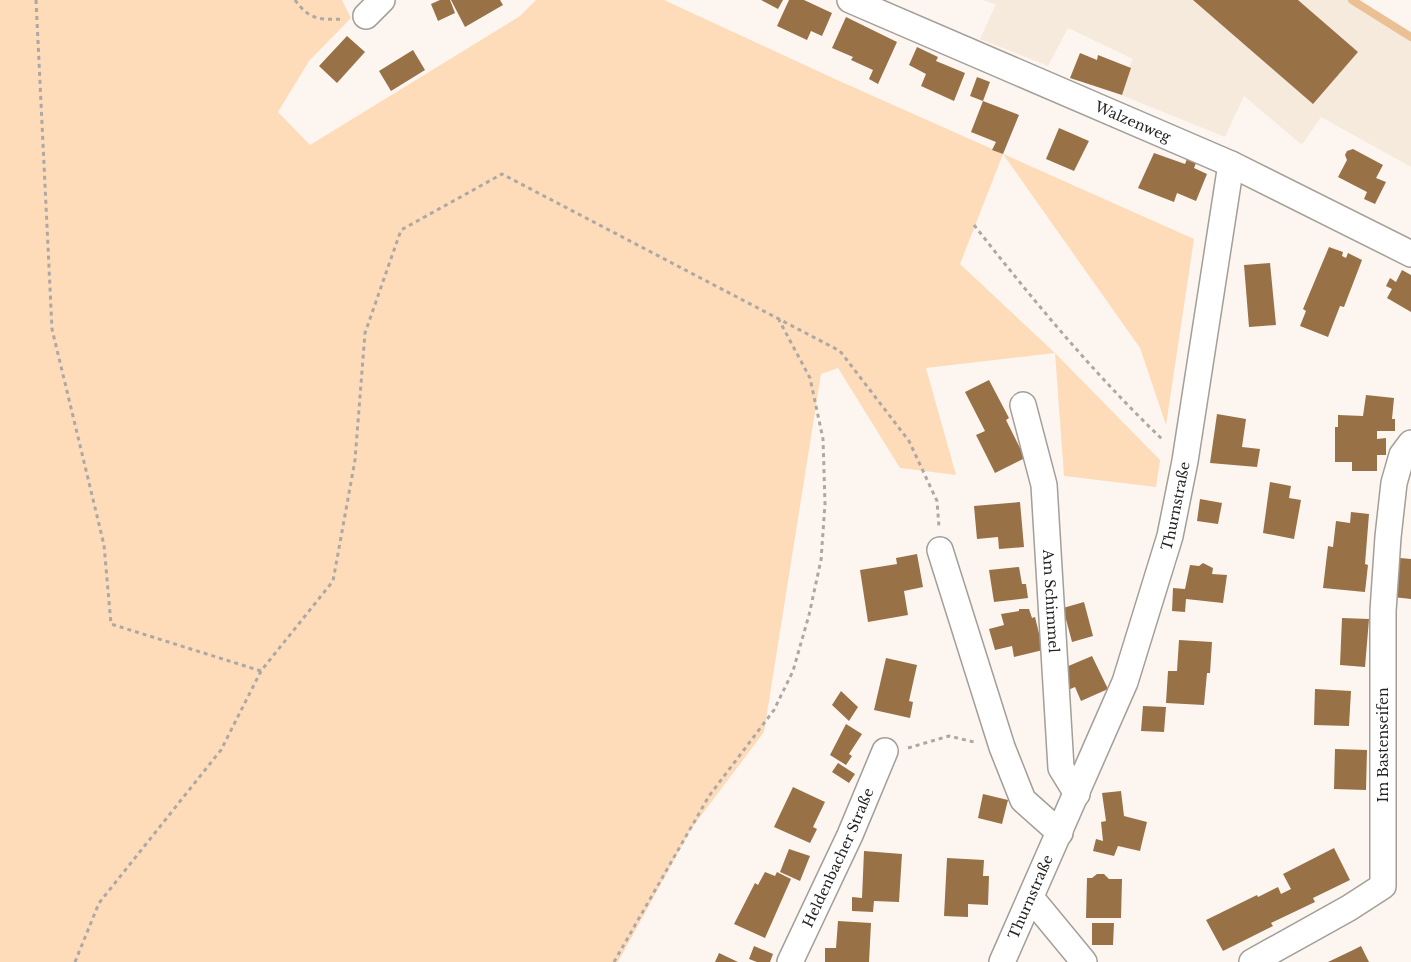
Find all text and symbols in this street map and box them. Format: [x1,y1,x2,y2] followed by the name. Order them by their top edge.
[1091,97,1174,146] street label: Walzenweg
[1157,460,1194,553] street label: Thurnstraße
[1039,548,1063,654] street label: Am Schimmel
[1374,687,1392,803] street label: Im Bastenseifen
[799,785,878,930] street label: Heldenbacher Straße
[1004,852,1057,942] street label: Thurnstraße

